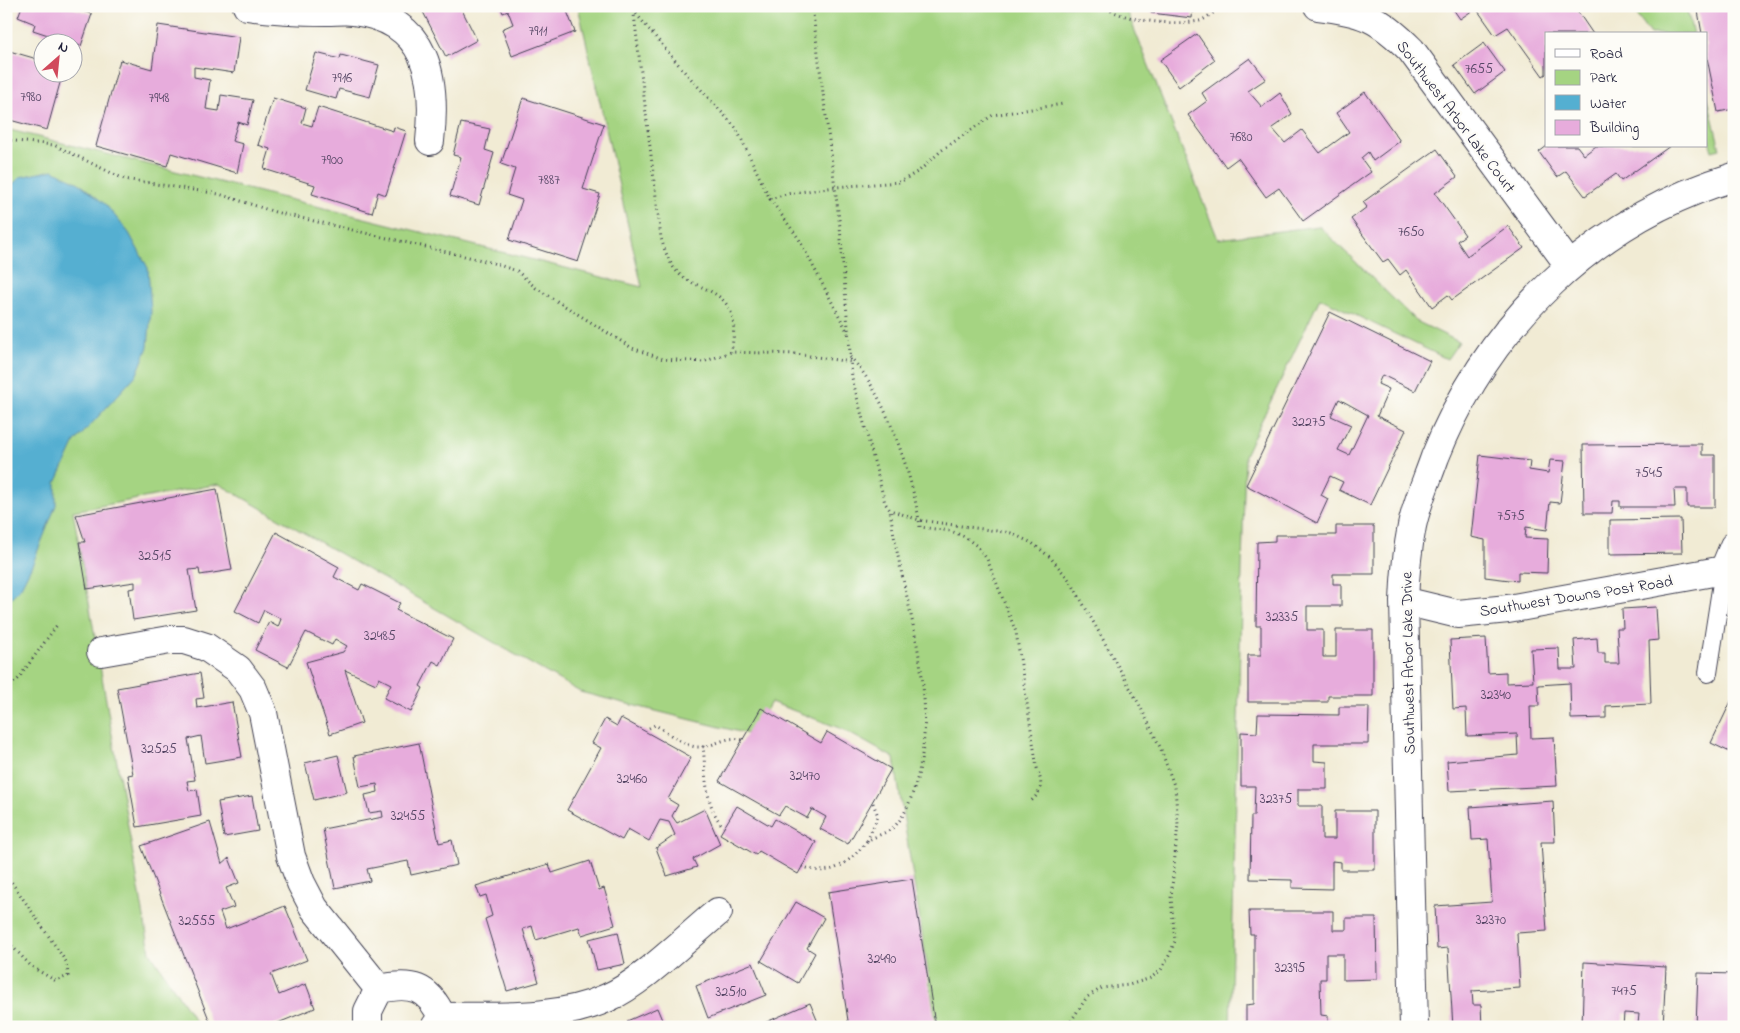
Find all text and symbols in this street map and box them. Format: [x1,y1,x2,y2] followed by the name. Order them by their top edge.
[529,21,548,42] house number: 7911
[32,32,82,82] north arrow
[1545,32,1708,148] legend
[54,36,72,59] text: N
[1390,36,1521,199] street label: Southwest Arbor Lake Court
[1590,43,1623,65] text: Road
[1465,59,1493,80] house number: 7655
[1590,67,1618,89] text: Park
[332,68,352,89] house number: 7916
[20,87,42,108] house number: 7980
[149,88,170,109] house number: 7948
[1590,93,1626,115] text: Water
[1589,117,1639,140] text: Building
[1229,127,1253,148] house number: 7680
[321,150,343,171] house number: 7900
[538,170,560,191] house number: 7887
[1398,222,1424,243] house number: 7650
[1292,412,1326,433] house number: 32275
[1635,463,1663,484] house number: 7545
[1497,506,1525,527] house number: 7575
[138,546,172,567] house number: 32515
[1478,570,1675,624] street label: Southwest Downs Post Road
[1395,571,1423,754] street label: Southwest Arbor Lake Drive
[1266,607,1298,628] house number: 32335
[364,626,396,647] house number: 32485
[1481,685,1511,706] house number: 32340
[141,739,177,760] house number: 32525
[790,766,820,787] house number: 32470
[617,769,647,790] house number: 32460
[1260,789,1292,810] house number: 32375
[391,806,425,827] house number: 32455
[1476,910,1506,931] house number: 32370
[179,911,215,932] house number: 32555
[868,949,896,970] house number: 32490
[1275,958,1305,979] house number: 32395
[1611,981,1637,1002] house number: 7475
[715,982,747,1003] house number: 32510

